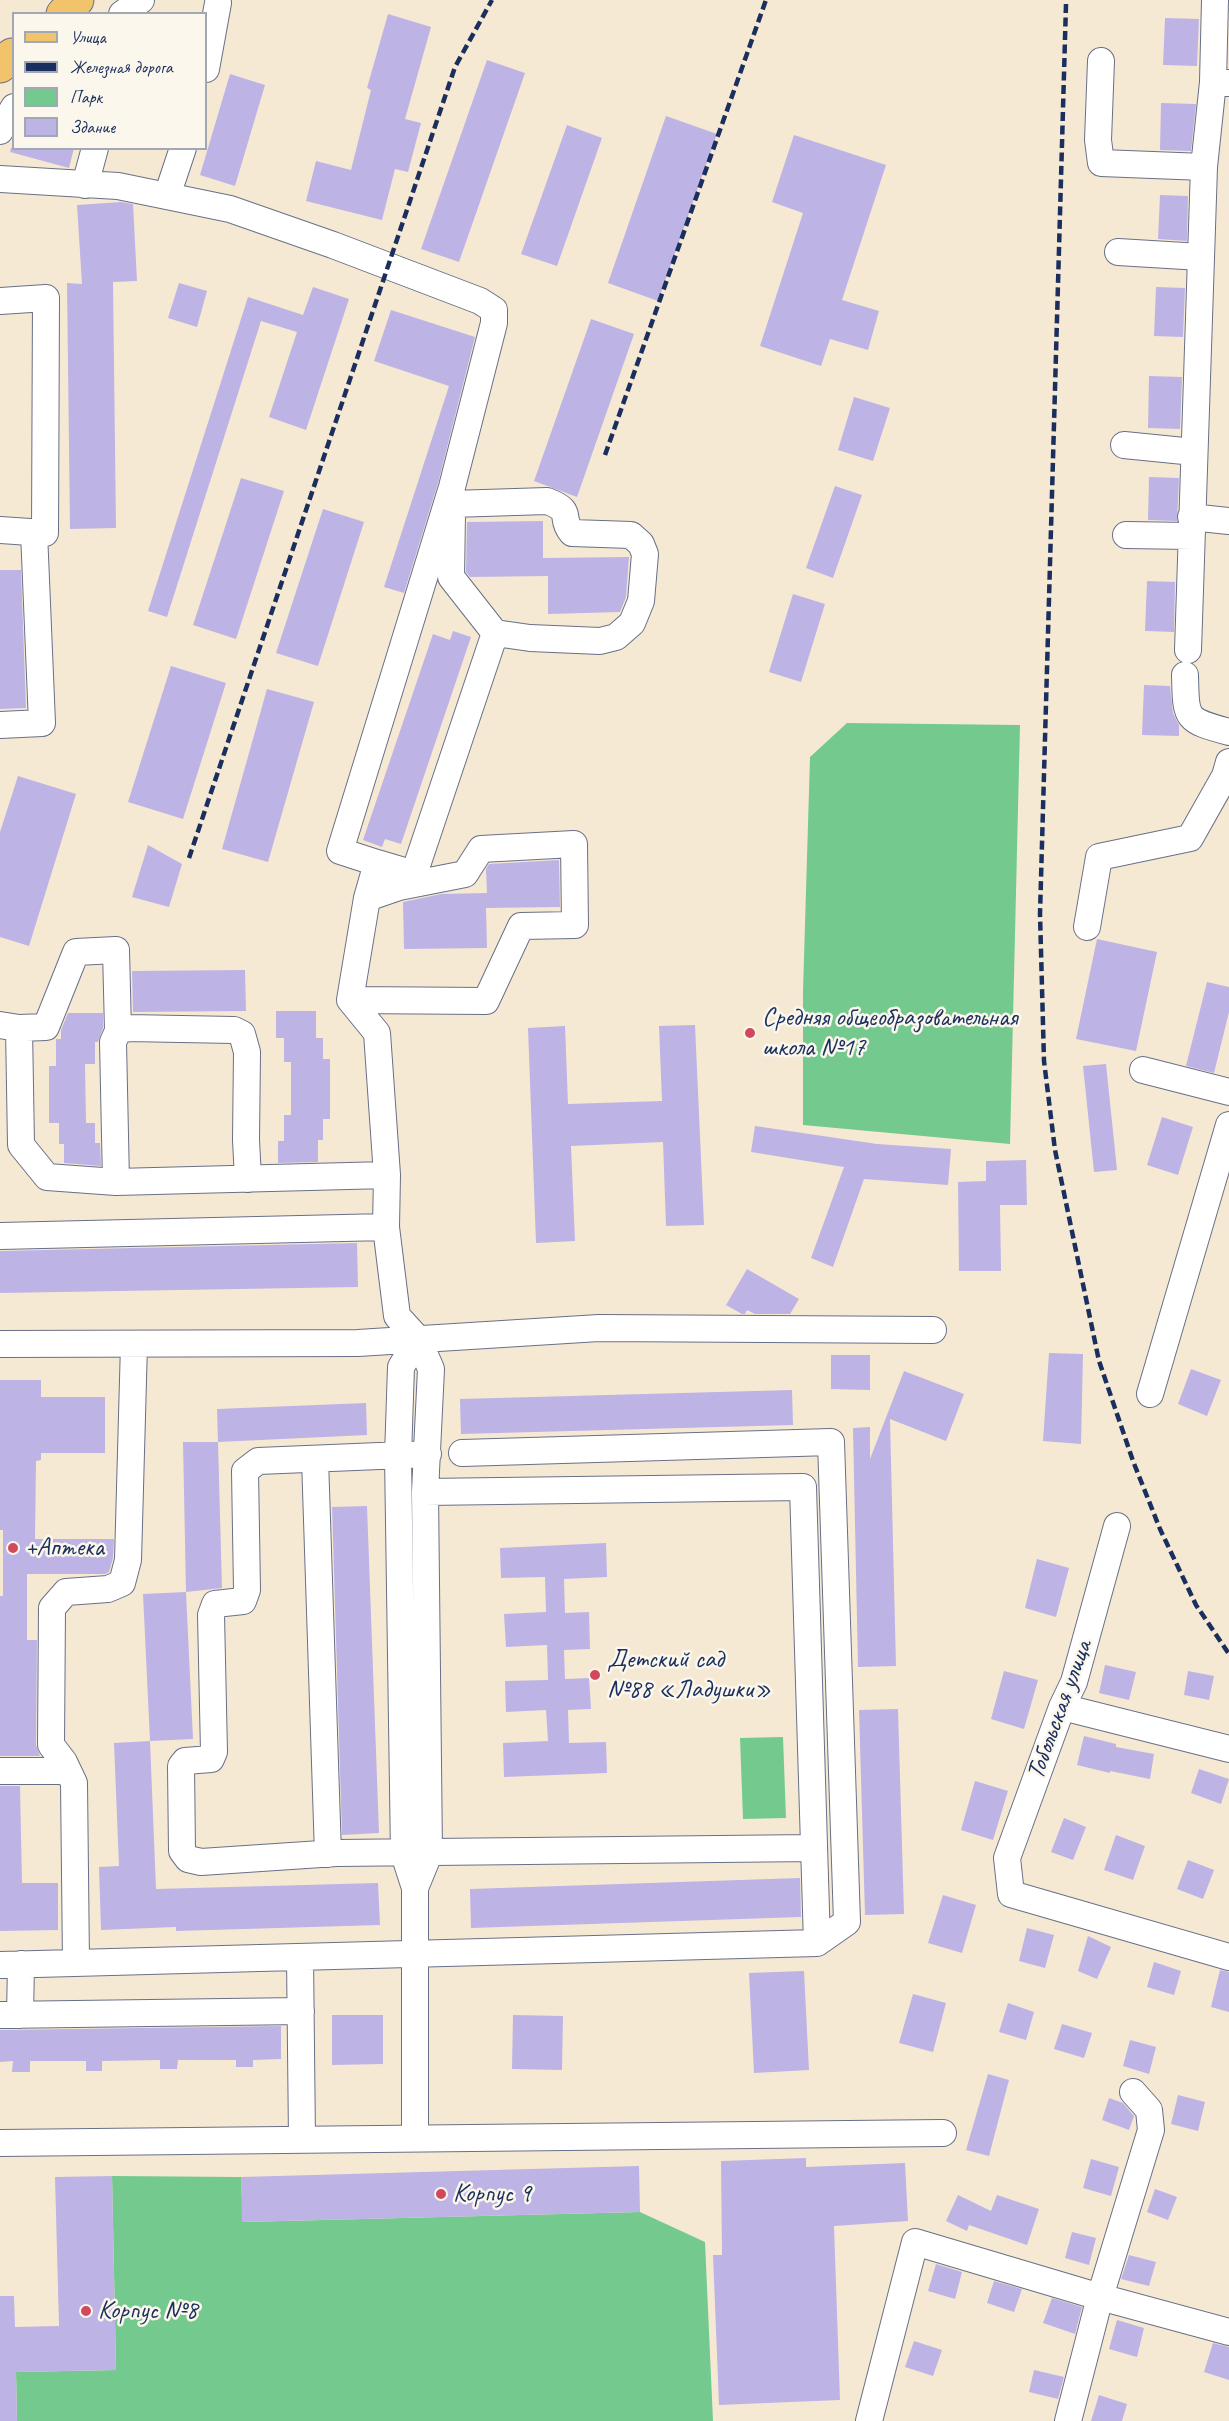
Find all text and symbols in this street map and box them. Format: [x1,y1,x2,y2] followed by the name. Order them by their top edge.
[12,12,207,150] legend
[70,26,106,48] text: Улица
[70,56,173,78] text: Железная дорога
[70,86,102,108] text: Парк
[70,116,115,138] text: Здание
[762,1002,1017,1064] place label: Средняя общеобразовательная школа №17
[743,1026,757,1040] marker: Средняя общеобразовательная школа №17
[25,1532,104,1564] place label: +Аптека
[6,1541,20,1555] marker: +Аптека
[1020,1636,1100,1784] street label: Тобольская улица
[607,1644,771,1706] place label: Детский сад №88 «Ладушки»
[588,1668,602,1682] marker: Детский сад №88 «Ладушки»
[453,2178,531,2210] place label: Корпус 9
[434,2187,448,2201] marker: Корпус 9
[98,2295,197,2327] place label: Корпус №8
[79,2304,93,2318] marker: Корпус №8

